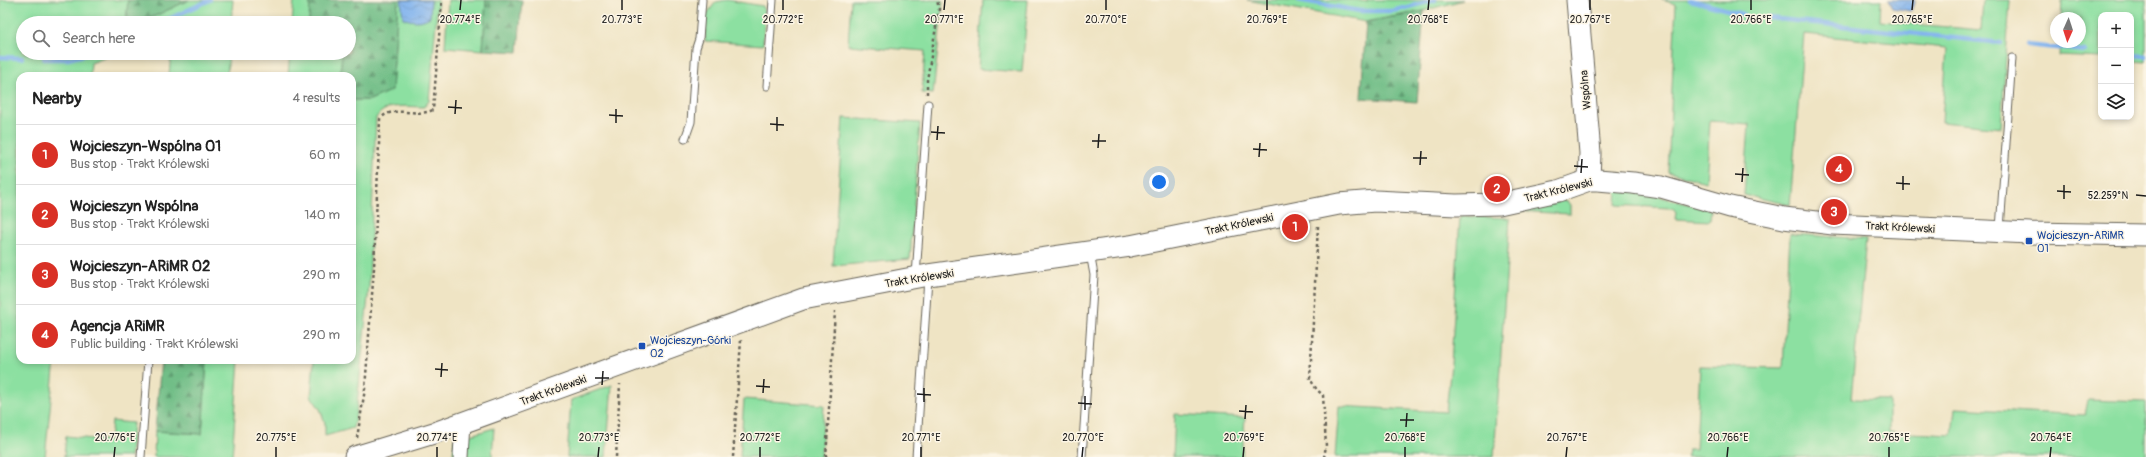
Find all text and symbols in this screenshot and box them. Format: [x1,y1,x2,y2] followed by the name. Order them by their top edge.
[2050,12,2086,48] north arrow
[2098,12,2134,120] map controls
[2098,12,2134,48] button: +
[440,14,480,26] text: 20.774°E
[602,14,642,26] text: 20.773°E
[763,14,803,26] text: 20.772°E
[925,14,963,26] text: 20.771°E
[1085,14,1127,26] text: 20.770°E
[1247,14,1287,26] text: 20.769°E
[1408,14,1448,26] text: 20.768°E
[1570,14,1610,26] text: 20.767°E
[1730,14,1772,26] text: 20.766°E
[1892,14,1932,26] text: 20.765°E
[16,16,356,60] search box
[30,27,52,49] icon: search
[62,29,135,48] text: Search here
[2098,48,2134,84] button: −
[1577,70,1594,110] street label: Wspólna
[2098,84,2134,120] button: layers
[32,88,81,109] text: Nearby
[293,90,340,106] text: 4 results
[70,137,221,156] text: Wojcieszyn-Wspólna 01
[42,147,48,163] text: 1
[309,147,340,163] text: 60 m
[1826,154,1852,184] pin: 4
[70,156,209,172] text: Bus stop · Trakt Królewski
[1149,172,1169,192] your location
[1484,174,1510,204] pin: 2
[1523,176,1594,205] street label: Trakt Królewski
[2088,190,2128,202] text: 52.259°N
[70,197,199,216] text: Wojcieszyn Wspólna
[1821,197,1847,227] pin: 3
[41,207,49,223] text: 2
[304,207,340,223] text: 140 m
[1204,211,1275,238] street label: Trakt Królewski
[1282,212,1308,242] pin: 1
[70,216,209,232] text: Bus stop · Trakt Królewski
[1865,219,1935,236] street label: Trakt Królewski
[2037,229,2124,255] place label: Wojcieszyn-ARiMR 01
[2024,236,2034,246] marker: Wojcieszyn-ARiMR 01
[70,257,210,276] text: Wojcieszyn-ARiMR 02
[41,267,49,283] text: 3
[303,267,340,283] text: 290 m
[884,267,955,290] street label: Trakt Królewski
[70,276,209,292] text: Bus stop · Trakt Królewski
[70,317,165,336] text: Agencja ARiMR
[41,327,49,343] text: 4
[303,327,340,343] text: 290 m
[650,334,731,360] place label: Wojcieszyn-Górki 02
[70,336,238,352] text: Public building · Trakt Królewski
[637,341,647,351] marker: Wojcieszyn-Górki 02
[518,372,588,409] street label: Trakt Królewski
[95,432,135,444] text: 20.776°E
[256,432,296,444] text: 20.775°E
[417,432,457,444] text: 20.774°E
[579,432,619,444] text: 20.773°E
[740,432,780,444] text: 20.772°E
[902,432,940,444] text: 20.771°E
[1062,432,1104,444] text: 20.770°E
[1224,432,1264,444] text: 20.769°E
[1385,432,1425,444] text: 20.768°E
[1547,432,1587,444] text: 20.767°E
[1707,432,1749,444] text: 20.766°E
[1869,432,1909,444] text: 20.765°E
[2030,432,2072,444] text: 20.764°E

